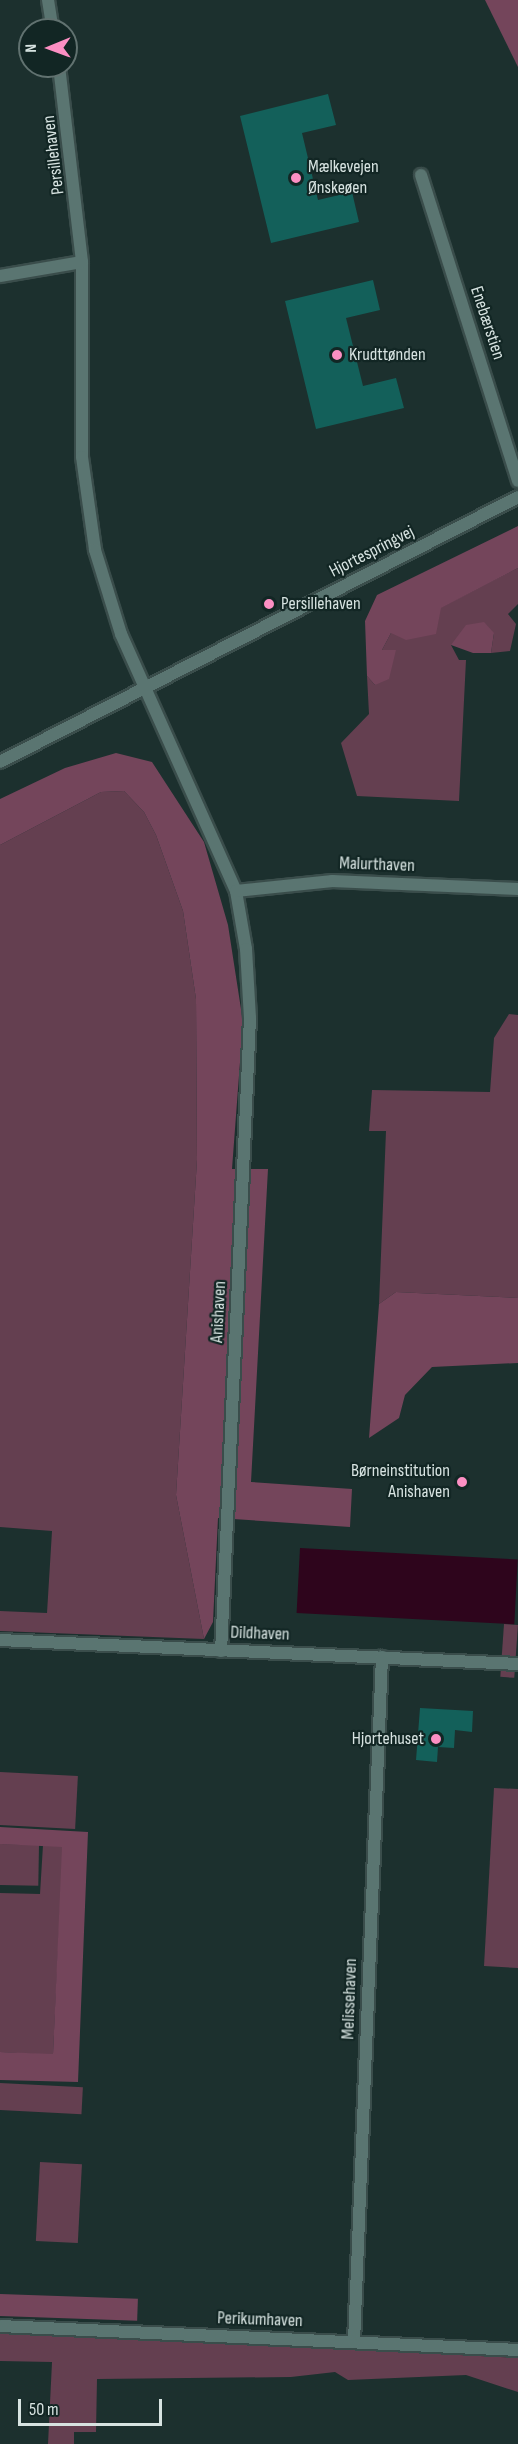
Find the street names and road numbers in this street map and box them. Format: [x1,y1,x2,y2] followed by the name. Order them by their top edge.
[38,114,70,196] street label: Persillehaven
[465,284,509,362] street label: Enebærstien
[326,521,418,583] street label: Hjortespringvej
[339,853,415,877] street label: Malurthaven
[207,1281,231,1343] street label: Anishaven
[230,1622,290,1646] street label: Dildhaven
[338,1958,362,2040] street label: Melissehaven
[217,2308,303,2332] street label: Perikumhaven

